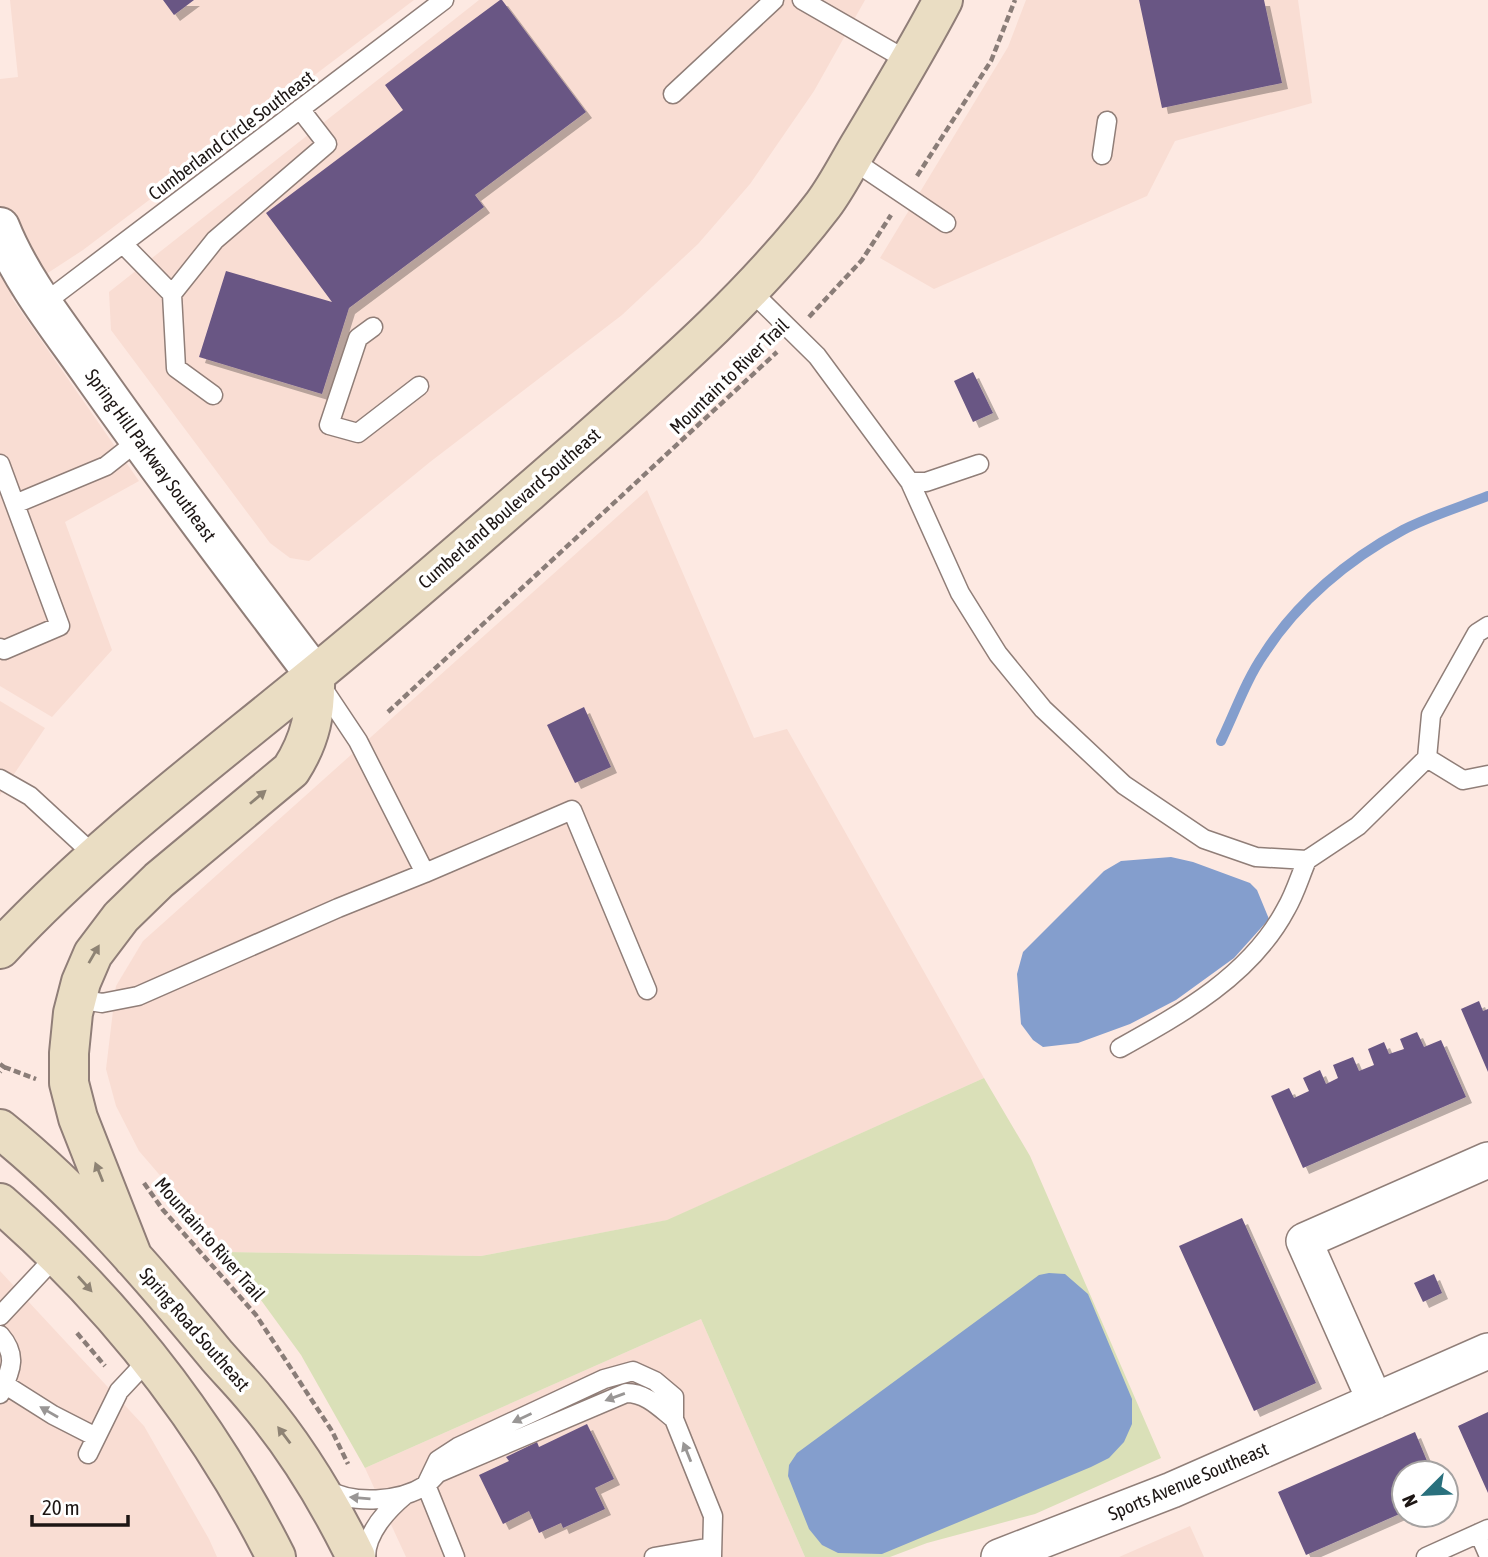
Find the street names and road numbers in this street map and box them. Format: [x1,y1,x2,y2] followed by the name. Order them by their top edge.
[144,66,318,204] street label: Cumberland Circle Southeast
[665,314,793,438] street label: Mountain to River Trail
[81,365,221,545] street label: Spring Hill Parkway Southeast
[414,423,604,593] street label: Cumberland Boulevard Southeast
[150,1173,270,1305] street label: Mountain to River Trail
[135,1263,255,1395] street label: Spring Road Southeast
[1105,1437,1271,1525] street label: Sports Avenue Southeast

